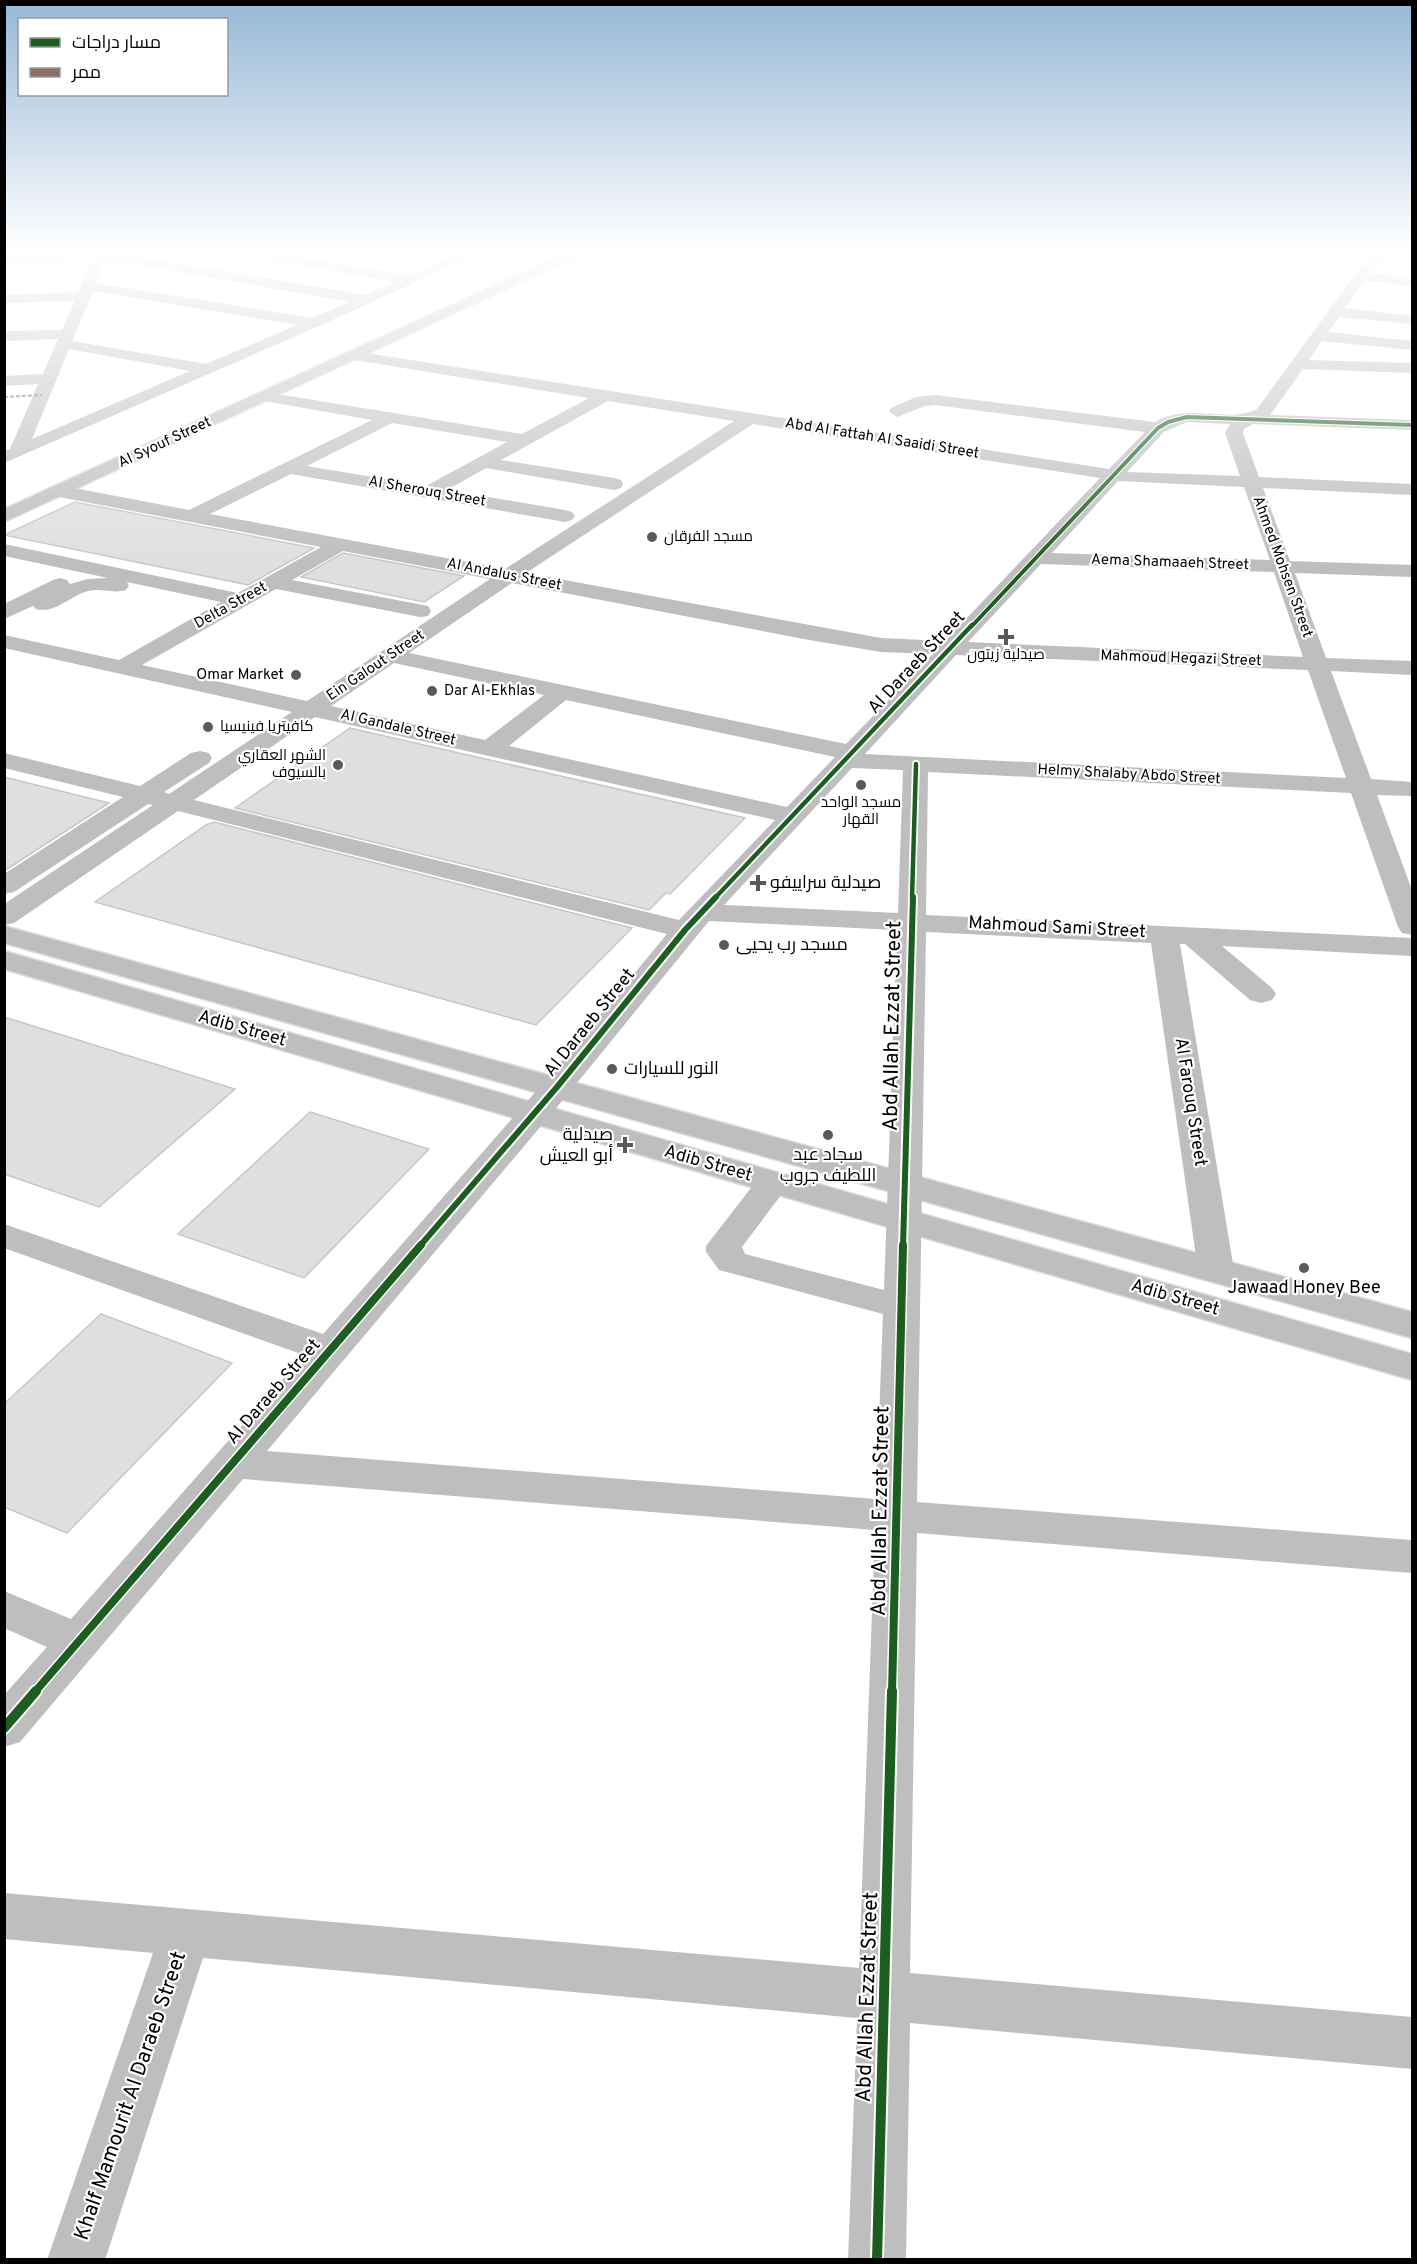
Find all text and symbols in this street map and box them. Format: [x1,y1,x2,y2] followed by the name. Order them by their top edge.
[18,18,228,96] legend
[72,32,161,55] text: مسار دراجات
[71,62,101,85] text: ممر
[115,413,215,473] street label: Al Syouf Street
[784,414,980,464] street label: Abd Al Fattah Al Saaidi Street
[367,472,487,512] street label: Al Sherouq Street
[1248,494,1316,640] street label: Ahmed Mohsen Street
[664,528,753,547] place label: مسجد الفرقان
[645,530,659,544] marker: مسجد الفرقان
[1091,551,1249,575] street label: Aema Shamaaeh Street
[445,555,563,595] street label: Al Andalus Street
[191,578,271,634] street label: Delta Street
[863,607,971,719] street label: Al Daraeb Street
[323,626,429,706] street label: Ein Galout Street
[999,630,1013,644] marker: صيدلية زيتون
[967,646,1045,665] place label: صيدلية زيتون
[1100,647,1262,671] street label: Mahmoud Hegazi Street
[196,666,284,685] place label: Omar Market
[289,668,303,682] marker: Omar Market
[444,682,535,701] place label: Dar Al-Ekhlas
[425,684,439,698] marker: Dar Al-Ekhlas
[338,705,458,751] street label: Al Gandale Street
[220,718,313,737] place label: كافيتريا فينيسيا
[201,720,215,734] marker: كافيتريا فينيسيا
[238,747,326,783] place label: الشهر العقاري بالسيوف
[331,758,345,772] marker: الشهر العقاري بالسيوف
[1037,761,1221,789] street label: Helmy Shalaby Abdo Street
[854,778,868,792] marker: مسجد الواحد القهار
[821,794,901,830] place label: مسجد الواحد القهار
[770,872,881,895] place label: صيدلية سراييفو
[751,876,765,890] marker: صيدلية سراييفو
[968,912,1146,944] street label: Mahmoud Sami Street
[878,920,908,1132] street label: Abd Allah Ezzat Street
[736,934,848,957] place label: مسجد رب يحيى
[717,938,731,952] marker: مسجد رب يحيى
[539,964,641,1082] street label: Al Daraeb Street
[195,1005,289,1053] street label: Adib Street
[1168,1036,1212,1168] street label: Al Farouq Street
[624,1058,719,1081] place label: النور للسيارات
[605,1062,619,1076] marker: النور للسيارات
[540,1124,613,1168] place label: صيدلية أبو العيش
[821,1128,835,1142] marker: سجاد عبد اللطيف جروب
[618,1138,632,1152] marker: صيدلية أبو العيش
[661,1140,755,1188] street label: Adib Street
[780,1144,876,1188] place label: سجاد عبد اللطيف جروب
[1297,1261,1311,1275] marker: Jawaad Honey Bee
[1128,1274,1222,1322] street label: Adib Street
[1227,1277,1381,1300] place label: Jawaad Honey Bee
[222,1334,326,1450] street label: Al Daraeb Street
[866,1405,896,1617] street label: Abd Allah Ezzat Street
[851,1891,885,2103] street label: Abd Allah Ezzat Street
[69,1948,193,2244] street label: Khalf Mamourit Al Daraeb Street

